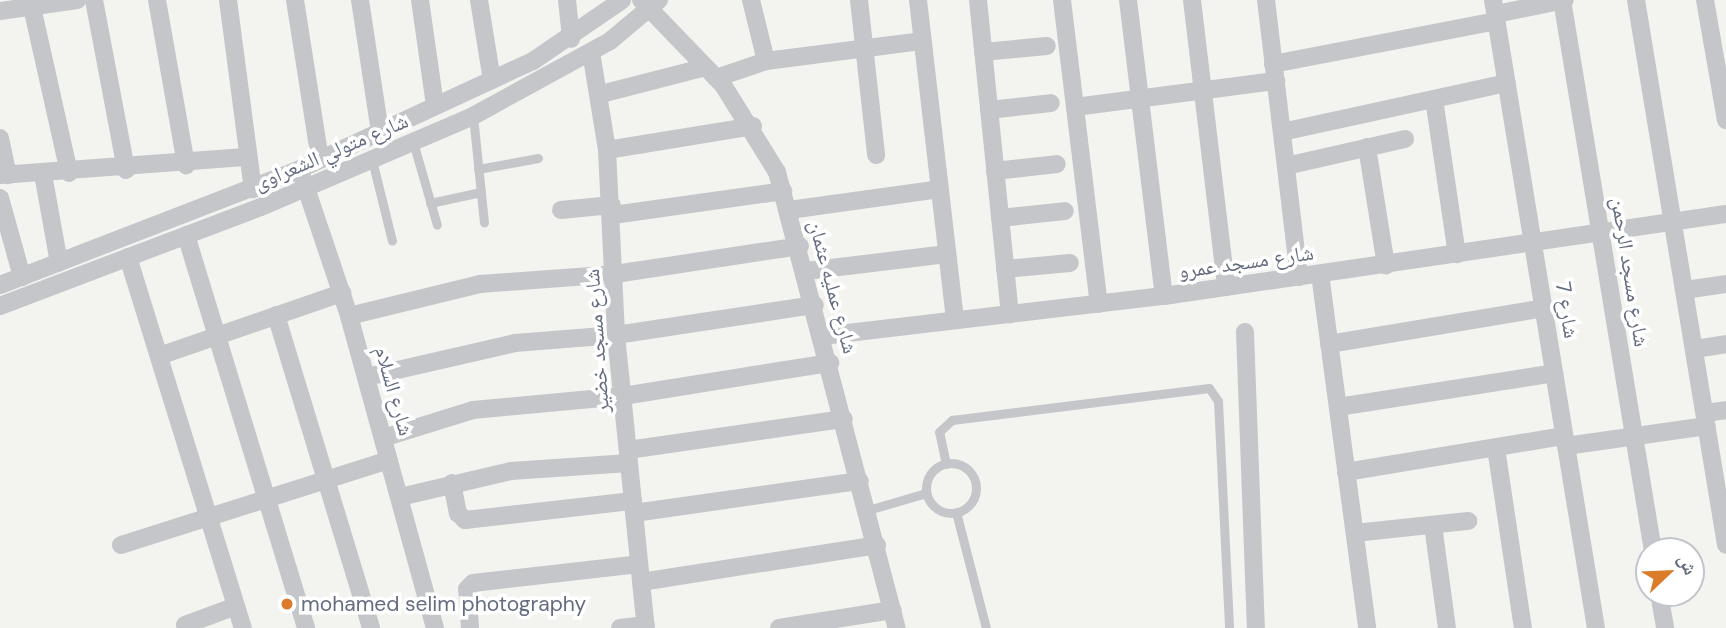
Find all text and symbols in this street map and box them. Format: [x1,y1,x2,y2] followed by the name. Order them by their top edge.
[250,108,412,196] street label: شارع متولي الشعراوى
[1606,196,1654,348] street label: شارع مسجد الرحمن
[803,218,863,356] street label: شارع عمليه عثمان
[1177,240,1315,284] street label: شارع مسجد عمرو
[579,268,615,414] street label: شارع مسجد خضير
[1550,280,1584,340] street label: شارع 7
[369,343,419,439] street label: شارع السلام
[1635,537,1705,607] north arrow
[1672,550,1703,579] text: ش
[301,591,586,617] place label: mohamed selim photography
[279,596,295,612] marker: mohamed selim photography

